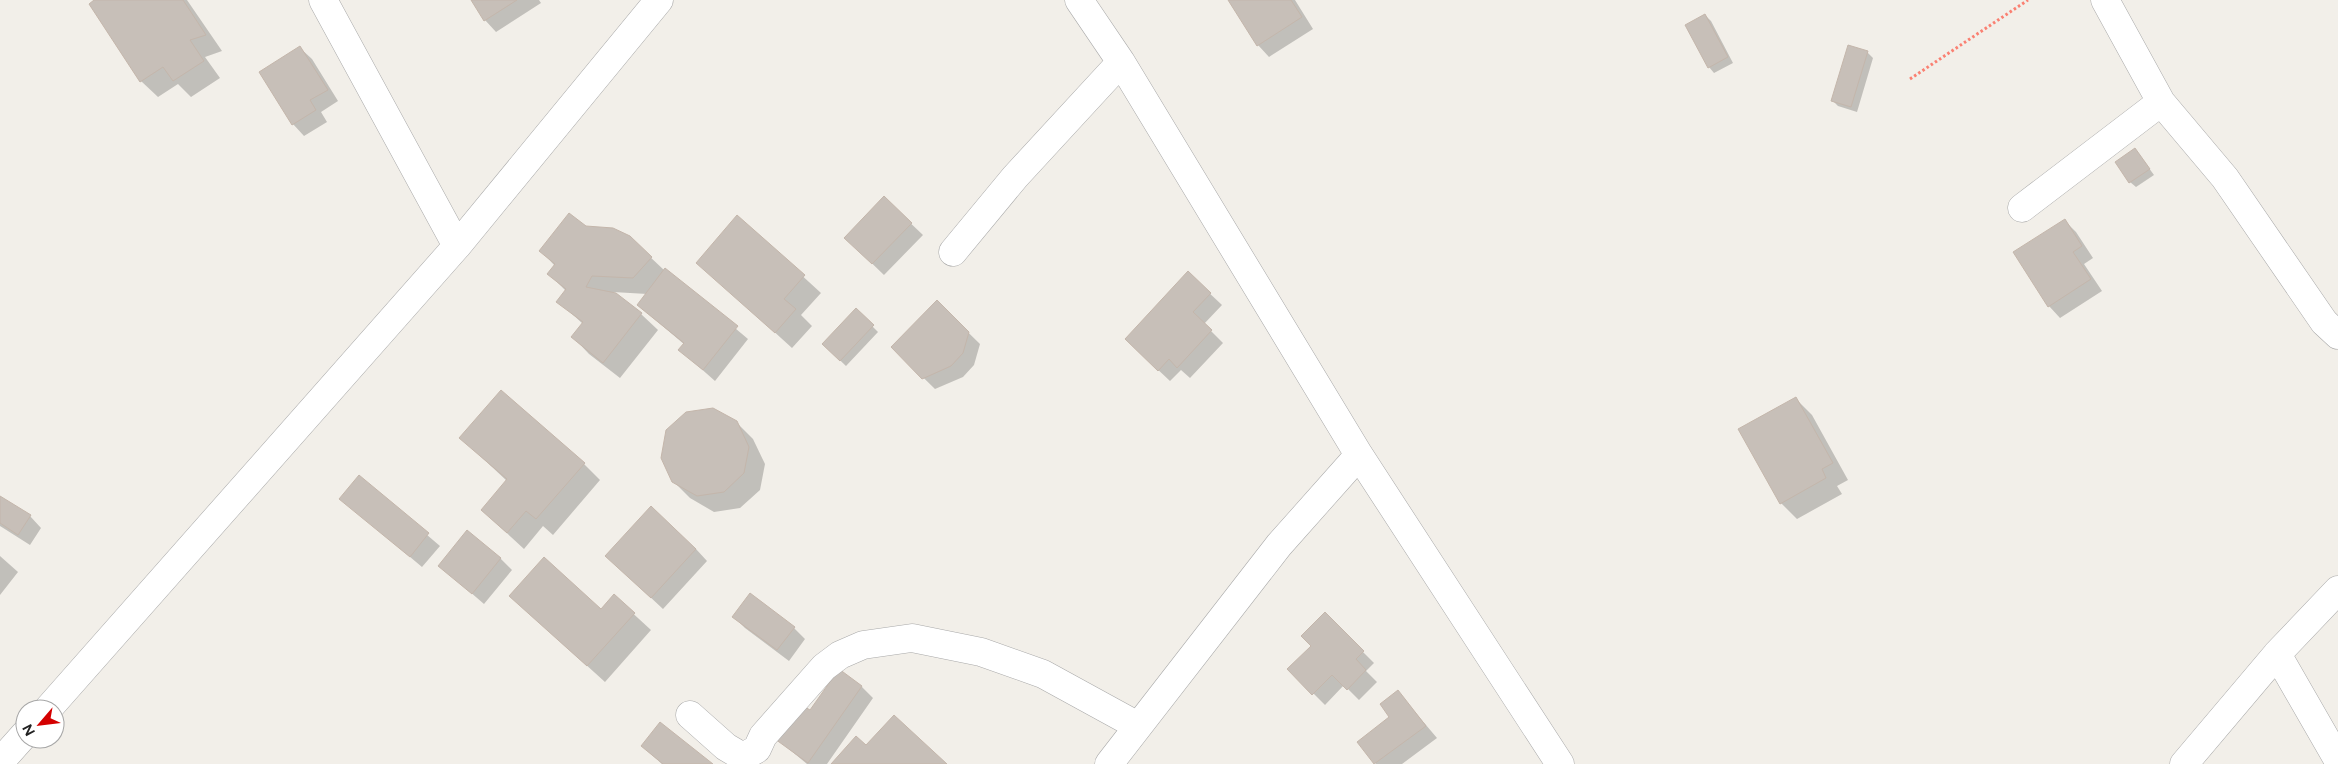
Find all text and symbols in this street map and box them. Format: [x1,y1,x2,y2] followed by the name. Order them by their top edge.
[15,699,65,749] north arrow
[19,721,39,739] text: N

